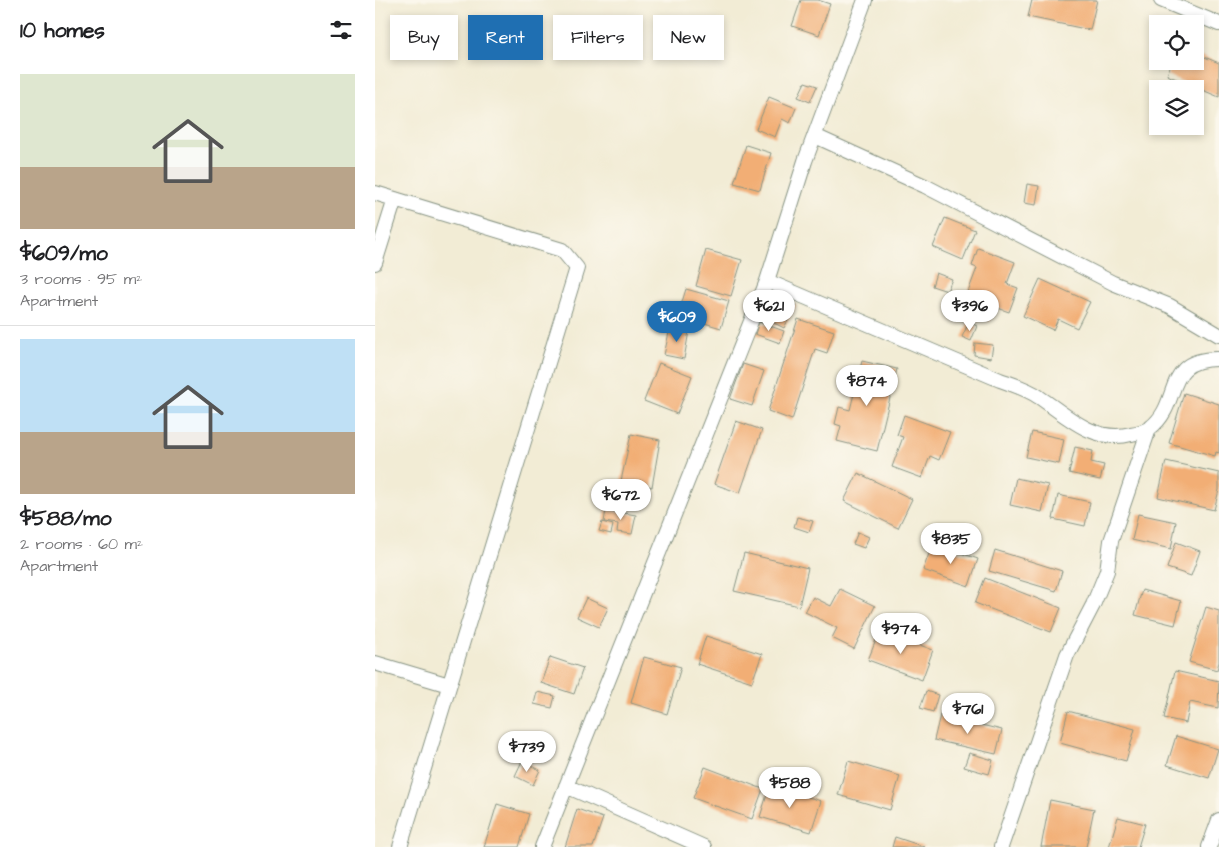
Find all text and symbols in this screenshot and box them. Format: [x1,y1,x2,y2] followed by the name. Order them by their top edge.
[390,15,458,60] chip: Buy
[468,15,543,60] chip: Rent
[553,15,643,60] chip: Filters
[653,15,724,60] chip: New
[1149,15,1204,135] map controls
[1149,15,1204,70] button: locate
[20,16,105,45] text: 10 homes
[327,16,355,44] icon: filters
[1149,80,1204,135] button: layers
[143,106,233,196] icon: home
[20,239,108,268] text: $609/mo
[20,268,142,290] text: 3 rooms · 95 m²
[20,290,98,312] text: Apartment
[739,290,799,332] pin: $621
[940,290,1000,332] pin: $396
[754,295,784,317] text: $621
[952,295,988,317] text: $396
[647,300,707,343] pin: $609
[658,306,696,328] text: $609
[837,364,897,407] pin: $874
[847,370,887,392] text: $874
[143,372,233,462] icon: home
[591,478,651,521] pin: $672
[602,484,640,506] text: $672
[20,504,112,533] text: $588/mo
[921,522,981,565] pin: $835
[932,528,970,550] text: $835
[20,533,143,555] text: 2 rooms · 60 m²
[20,555,98,577] text: Apartment
[871,612,931,655] pin: $974
[882,618,920,640] text: $974
[938,692,998,735] pin: $761
[953,698,983,720] text: $761
[497,730,557,773] pin: $739
[509,736,545,758] text: $739
[760,766,820,809] pin: $588
[770,772,810,794] text: $588

